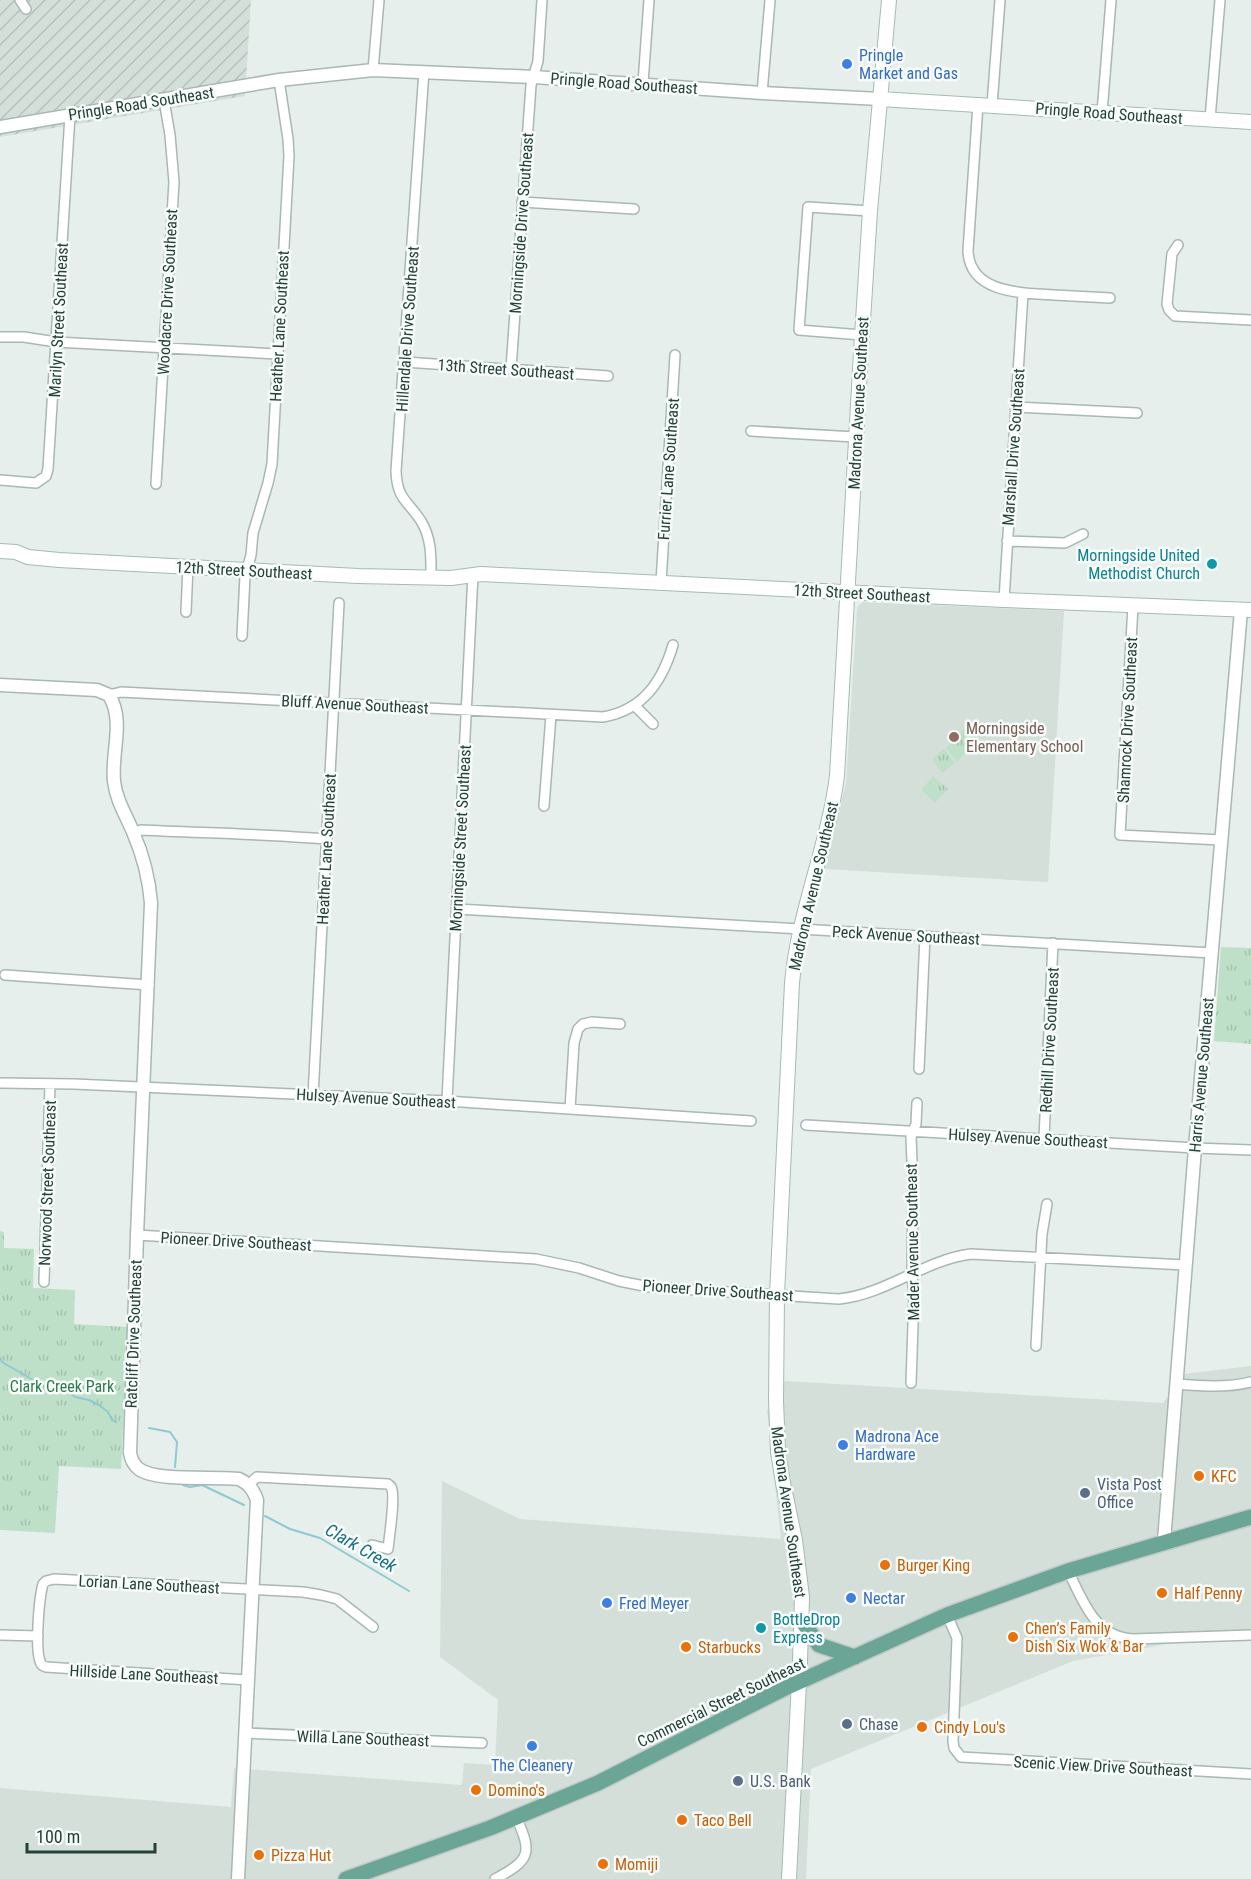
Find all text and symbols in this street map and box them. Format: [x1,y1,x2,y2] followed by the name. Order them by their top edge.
[859,46,958,83] place label: Pringle Market and Gas
[840,57,854,71] marker: Pringle Market and Gas
[550,69,698,98] street label: Pringle Road Southeast
[67,83,216,124] street label: Pringle Road Southeast
[1035,99,1183,128] street label: Pringle Road Southeast
[506,132,537,314] street label: Morningside Drive Southeast
[154,208,181,376] street label: Woodacre Drive Southeast
[45,242,72,398] street label: Marilyn Street Southeast
[392,245,423,412] street label: Hillendale Drive Southeast
[266,250,293,402] street label: Heather Lane Southeast
[844,316,873,490] street label: Madrona Avenue Southeast
[437,355,575,384] street label: 13th Street Southeast
[999,367,1028,526] street label: Marshall Drive Southeast
[654,397,683,541] street label: Furrier Lane Southeast
[1077,546,1200,583] place label: Morningside United Methodist Church
[175,557,313,584] street label: 12th Street Southeast
[1205,557,1219,571] marker: Morningside United Methodist Church
[793,580,931,607] street label: 12th Street Southeast
[1114,636,1141,803] street label: Shamrock Drive Southeast
[281,691,429,718] street label: Bluff Avenue Southeast
[966,719,1083,756] place label: Morningside Elementary School
[947,730,961,744] marker: Morningside Elementary School
[446,744,475,932] street label: Morningside Street Southeast
[313,773,340,925] street label: Heather Lane Southeast
[785,799,842,973] street label: Madrona Avenue Southeast
[832,922,981,949] street label: Peck Avenue Southeast
[1036,967,1063,1113] street label: Redhill Drive Southeast
[1185,997,1218,1153] street label: Harris Avenue Southeast
[296,1085,457,1112] street label: Hulsey Avenue Southeast
[35,1100,60,1266] street label: Norwood Street Southeast
[948,1125,1109,1152] street label: Hulsey Avenue Southeast
[902,1163,923,1321] street label: Mader Avenue Southeast
[160,1228,312,1255] street label: Pioneer Drive Southeast
[121,1259,146,1409] street label: Ratcliff Drive Southeast
[642,1276,794,1305] street label: Pioneer Drive Southeast
[10,1377,115,1396] park label: Clark Creek Park
[767,1425,810,1599] street label: Madrona Avenue Southeast
[855,1427,939,1464] place label: Madrona Ace Hardware
[836,1438,850,1452] marker: Madrona Ace Hardware
[1211,1467,1237,1486] place label: KFC
[1192,1469,1206,1483] marker: KFC
[1097,1475,1162,1512] place label: Vista Post Office
[1078,1486,1092,1500] marker: Vista Post Office
[322,1519,402,1577] water label: Clark Creek
[897,1556,970,1575] place label: Burger King
[878,1558,892,1572] marker: Burger King
[78,1571,220,1598] street label: Lorian Lane Southeast
[1174,1584,1243,1603] place label: Half Penny
[1155,1586,1169,1600] marker: Half Penny
[863,1589,905,1608] place label: Nectar
[844,1591,858,1605] marker: Nectar
[619,1594,689,1613] place label: Fred Meyer
[600,1596,614,1610] marker: Fred Meyer
[773,1610,840,1647] place label: BottleDrop Express
[1025,1619,1144,1656] place label: Chen’s Family Dish Six Wok & Bar
[754,1621,768,1635] marker: BottleDrop Express
[1006,1630,1020,1644] marker: Chen’s Family Dish Six Wok & Bar
[698,1638,761,1657] place label: Starbucks
[679,1640,693,1654] marker: Starbucks
[634,1653,808,1751] street label: Commercial Street Southeast
[69,1661,219,1688] street label: Hillside Lane Southeast
[859,1715,898,1734] place label: Chase
[840,1717,854,1731] marker: Chase
[934,1718,1006,1737] place label: Cindy Lou's
[915,1720,929,1734] marker: Cindy Lou's
[296,1727,430,1750] street label: Willa Lane Southeast
[525,1739,539,1753] marker: The Cleanery
[1013,1752,1193,1781] street label: Scenic View Drive Southeast
[491,1756,573,1775] place label: The Cleanery
[750,1772,812,1791] place label: U.S. Bank
[731,1774,745,1788] marker: U.S. Bank
[488,1781,545,1800] place label: Domino's
[469,1783,483,1797] marker: Domino's
[694,1811,752,1830] place label: Taco Bell
[675,1813,689,1827] marker: Taco Bell
[27,1816,154,1854] scale bar
[36,1826,80,1847] text: 100 m
[271,1846,332,1865] place label: Pizza Hut
[252,1848,266,1862] marker: Pizza Hut
[615,1855,658,1874] place label: Momiji
[596,1857,610,1871] marker: Momiji

